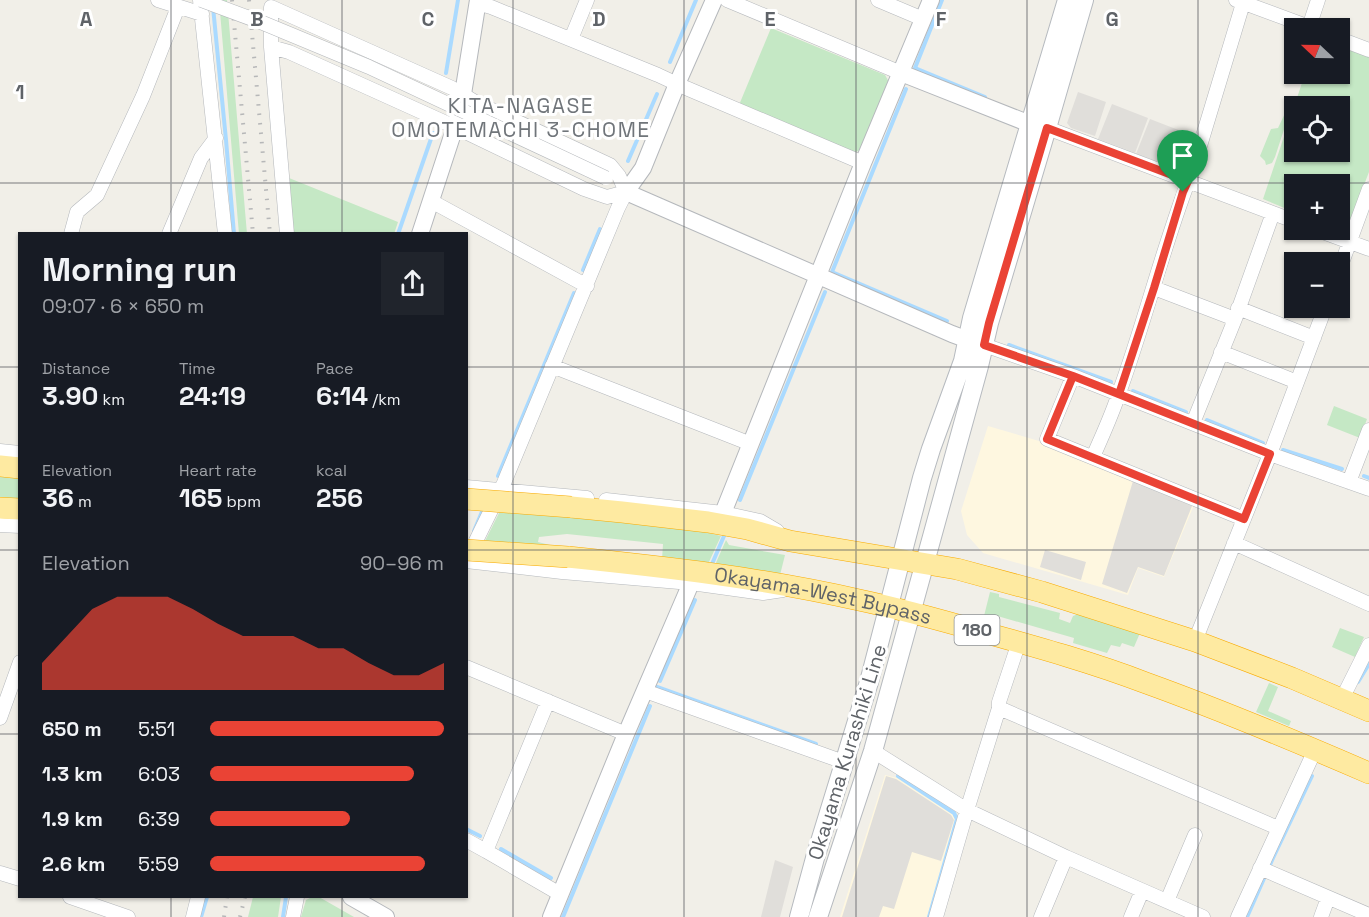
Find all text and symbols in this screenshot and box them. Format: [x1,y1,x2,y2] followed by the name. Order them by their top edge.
[80,6,93,32] text: A
[250,6,264,32] text: B
[422,6,435,32] text: C
[592,6,606,32] text: D
[764,6,776,32] text: E
[936,6,947,32] text: F
[1105,6,1119,32] text: G
[1284,18,1350,84] north arrow
[1284,18,1350,318] map controls
[15,79,25,105] text: 1
[391,92,651,143] district label: KITA-NAGASE OMOTEMACHI 3-CHOME
[1284,96,1350,162] button: locate
[1157,130,1208,192] pin
[1166,139,1199,172] icon: arrive
[1284,174,1350,240] button: +
[42,249,237,291] text: Morning run
[381,252,444,315] button: share
[1284,252,1350,318] button: −
[42,293,204,319] text: 09:07 · 6 × 650 m
[42,358,110,379] text: Distance
[179,358,215,379] text: Time
[316,358,353,379] text: Pace
[42,379,98,413] text: 3.90
[179,379,246,413] text: 24:19
[316,379,368,413] text: 6:14
[98,389,125,410] text: km
[368,389,401,410] text: /km
[42,460,112,481] text: Elevation
[179,460,257,481] text: Heart rate
[316,460,347,481] text: kcal
[42,481,74,515] text: 36
[179,481,222,515] text: 165
[316,481,363,515] text: 256
[74,491,92,512] text: m
[222,491,261,512] text: bpm
[42,550,130,576] text: Elevation
[360,550,444,576] text: 90–96 m
[713,561,934,630] street label: Okayama-West Bypass
[954,615,1000,645] road number: 180
[802,641,892,863] street label: Okayama Kurashiki Line
[42,716,101,742] text: 650 m
[138,716,175,742] text: 5:51
[42,761,103,787] text: 1.3 km
[138,761,180,787] text: 6:03
[42,806,103,832] text: 1.9 km
[138,806,180,832] text: 6:39
[42,851,105,877] text: 2.6 km
[138,851,179,877] text: 5:59

